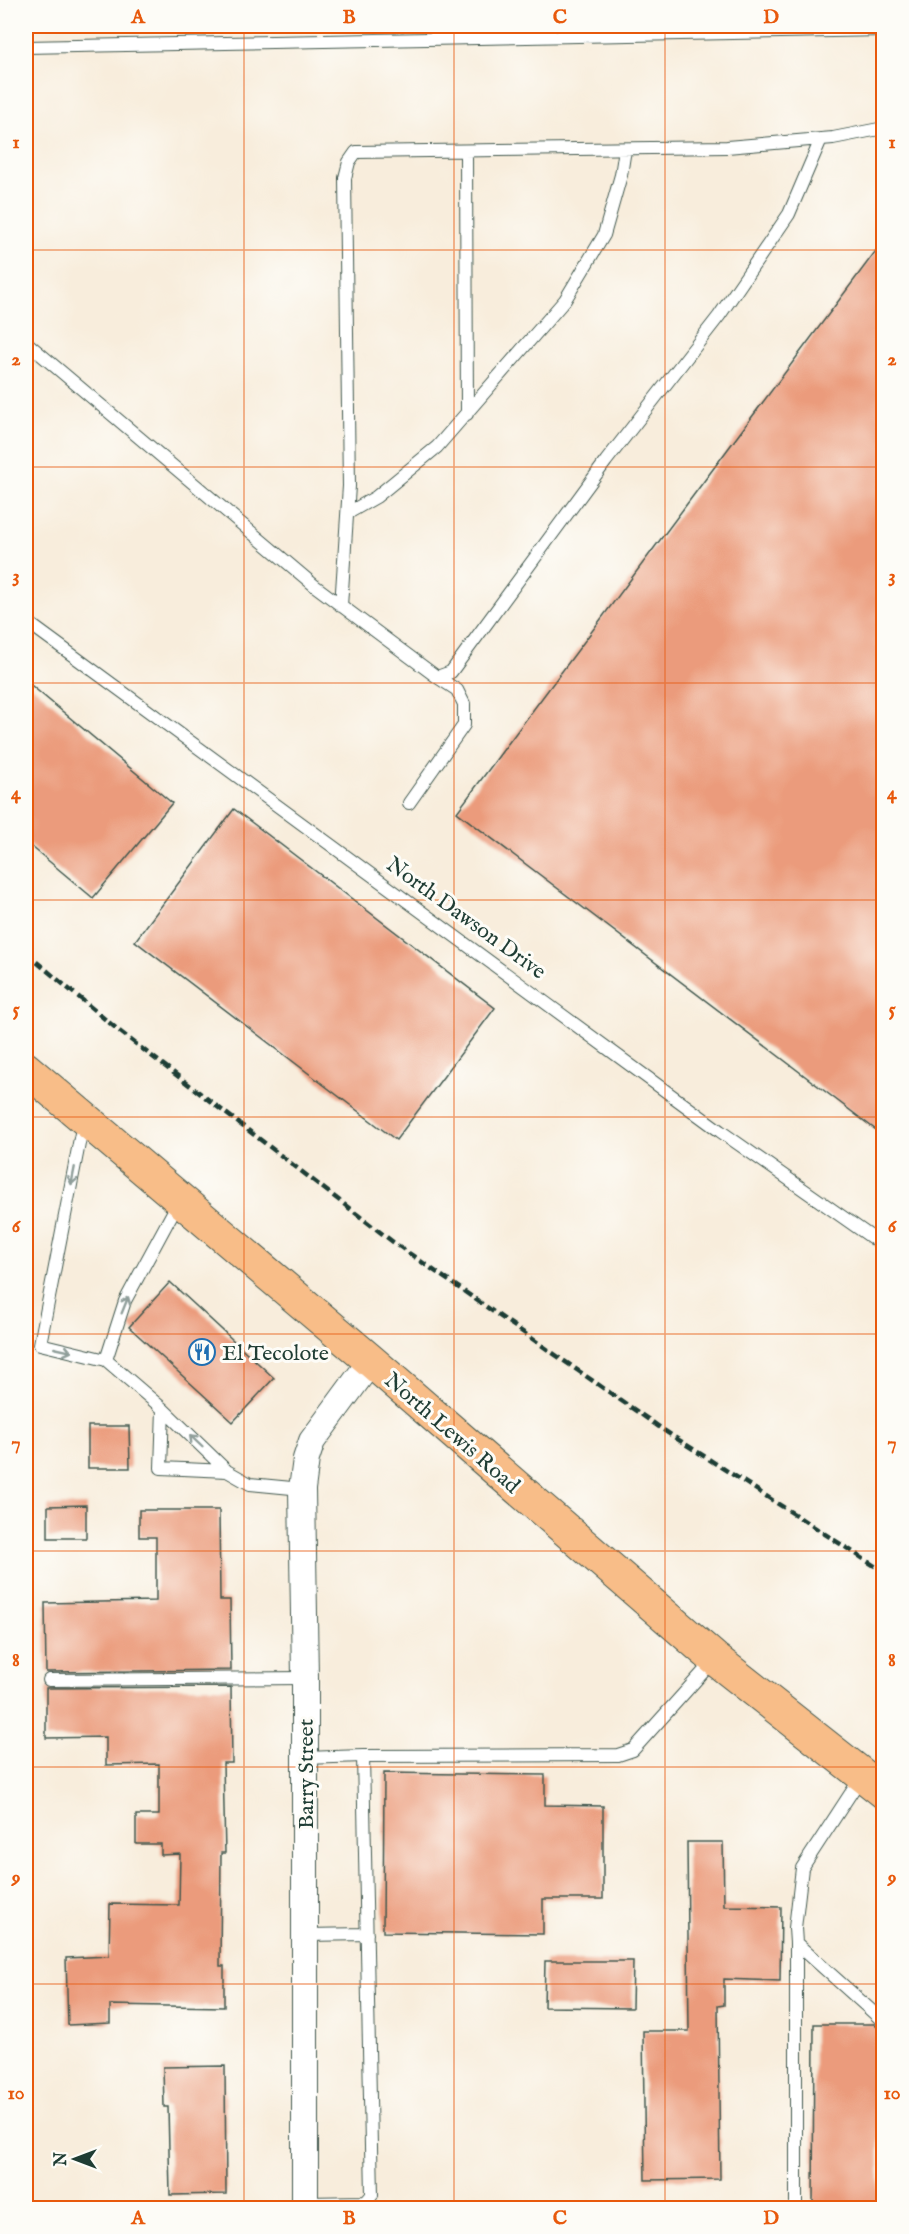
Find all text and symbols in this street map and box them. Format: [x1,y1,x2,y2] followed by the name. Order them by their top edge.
[130,5,146,30] text: A
[342,5,356,30] text: B
[553,5,567,30] text: C
[763,5,779,30] text: D
[12,130,20,155] text: 1
[888,130,896,155] text: 1
[11,347,21,372] text: 2
[887,347,897,372] text: 2
[12,564,20,589] text: 3
[888,564,896,589] text: 3
[11,781,22,806] text: 4
[887,781,898,806] text: 4
[380,851,551,986] street label: North Dawson Drive
[12,997,20,1022] text: 5
[888,997,896,1022] text: 5
[67,1166,78,1185] one-way arrow
[12,1214,22,1239] text: 6
[888,1214,898,1239] text: 6
[120,1296,131,1314] one-way arrow
[187,1337,217,1367] restaurant icon: El Tecolote
[222,1340,329,1368] place label: El Tecolote
[53,1344,72,1356] one-way arrow
[378,1367,526,1500] street label: North Lewis Road
[11,1431,21,1456] text: 7
[887,1431,897,1456] text: 7
[189,1434,204,1448] one-way arrow
[12,1648,20,1673] text: 8
[888,1648,896,1673] text: 8
[293,1718,321,1829] street label: Barry Street
[11,1865,21,1890] text: 9
[887,1865,897,1890] text: 9
[7,2081,25,2106] text: 10
[883,2081,901,2106] text: 10
[45,2129,105,2189] north arrow
[52,2152,72,2167] text: N
[130,2206,146,2231] text: A
[342,2206,356,2231] text: B
[553,2206,567,2231] text: C
[763,2206,779,2231] text: D

